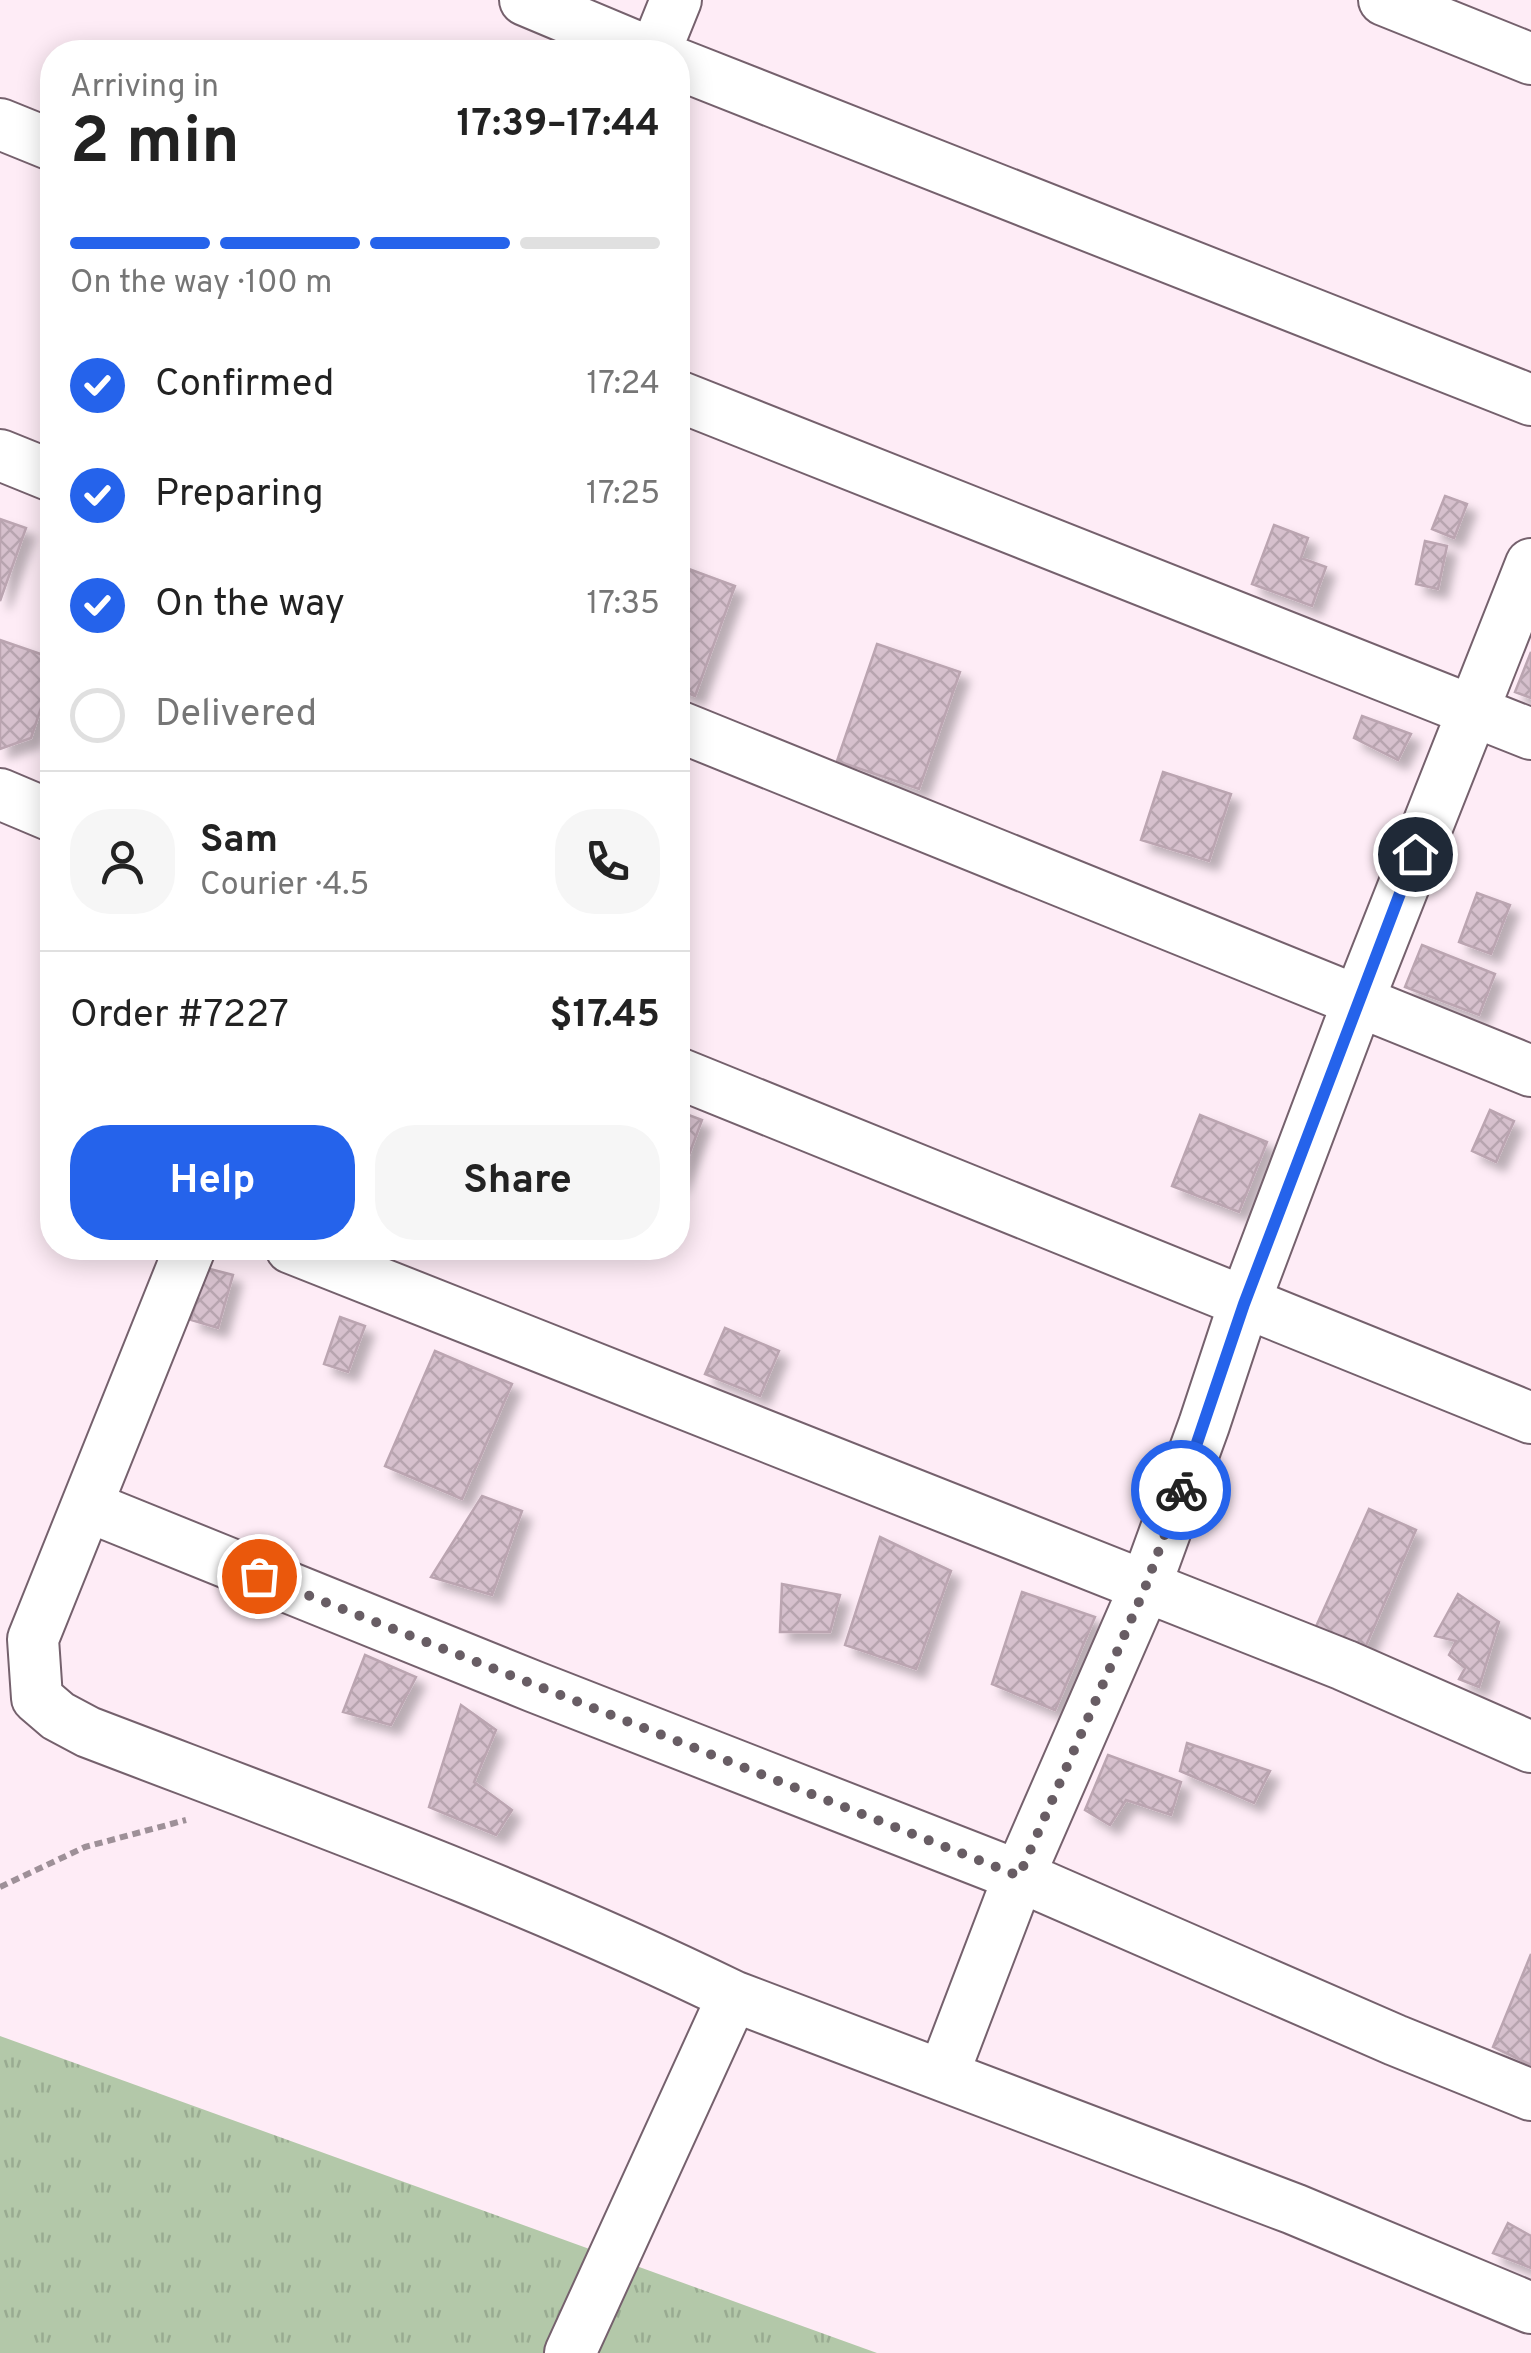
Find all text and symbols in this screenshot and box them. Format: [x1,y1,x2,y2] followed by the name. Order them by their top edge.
[70,68,219,108] text: Arriving in
[456,101,660,150] text: 17:39–17:44
[70,104,240,186] text: 2 min
[70,264,332,304] text: On the way · 100 m
[70,358,125,413] icon: check
[155,361,334,410] text: Confirmed
[586,365,660,405] text: 17:24
[70,468,125,523] icon: check
[155,471,324,520] text: Preparing
[586,475,660,515] text: 17:25
[70,578,125,633] icon: check
[155,581,345,630] text: On the way
[586,585,660,625] text: 17:35
[155,691,317,740] text: Delivered
[70,809,175,914] button: person
[555,809,660,914] button: phone
[1373,812,1458,897] pin
[200,817,278,866] text: Sam
[1388,827,1443,882] icon: home
[200,866,369,906] text: Courier · 4.5
[70,992,289,1041] text: Order #7227
[550,992,660,1041] text: $17.45
[70,1125,355,1240] button: Help
[375,1125,660,1240] button: Share
[1131,1440,1231,1540] courier
[1154,1463,1209,1518] icon: bike
[217,1534,302,1619] pin
[232,1549,287,1604] icon: bag

